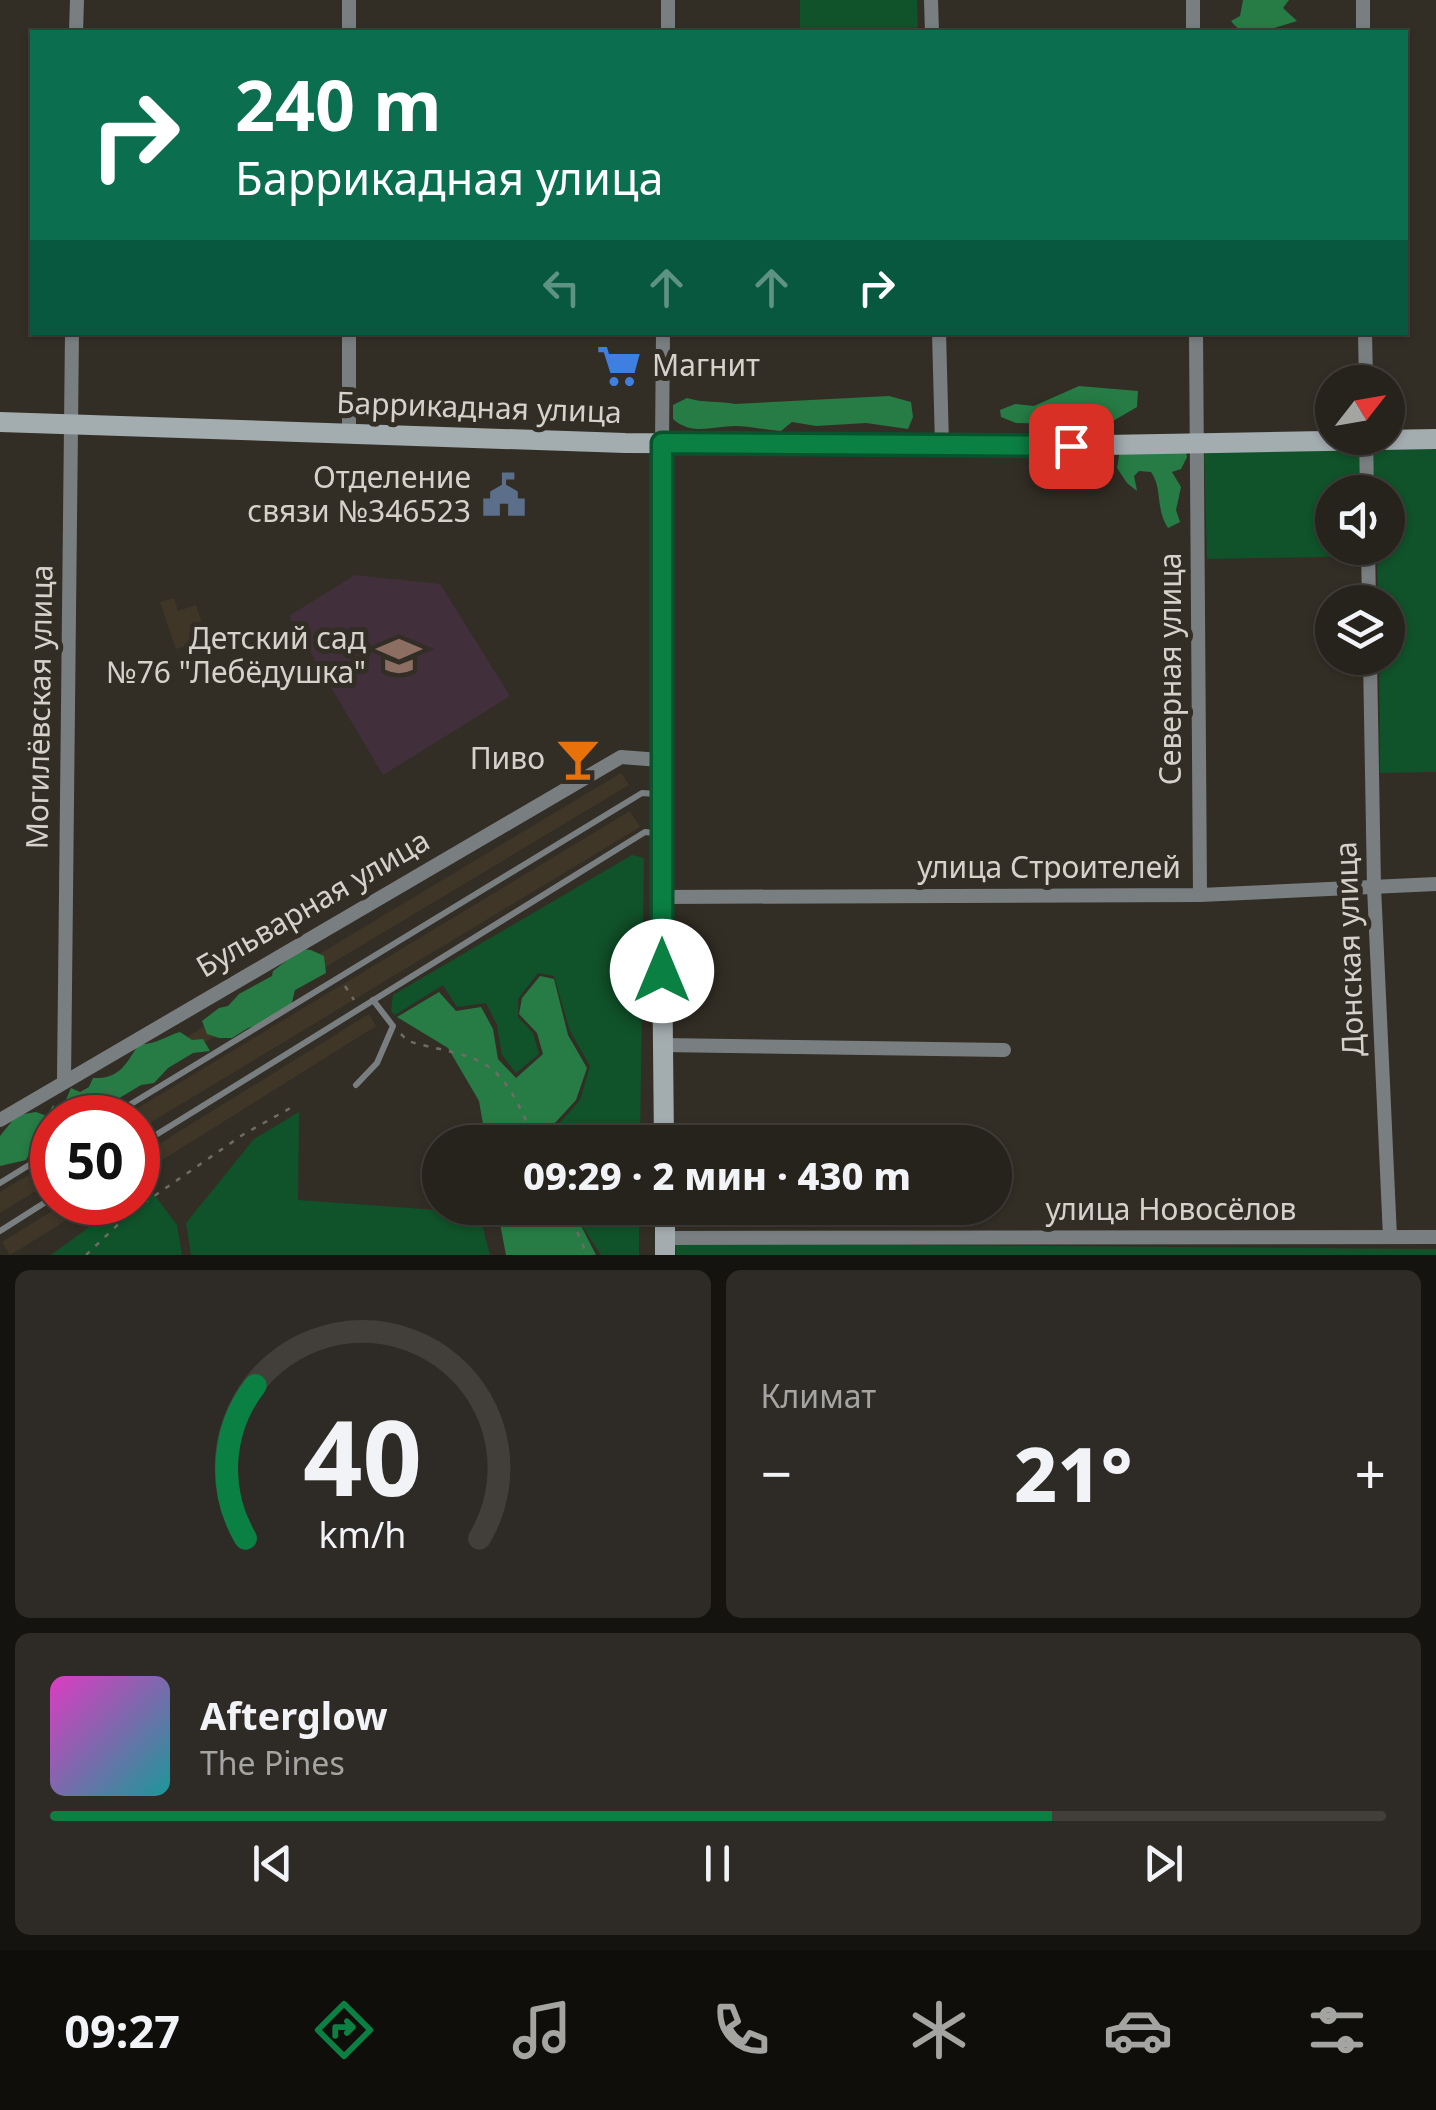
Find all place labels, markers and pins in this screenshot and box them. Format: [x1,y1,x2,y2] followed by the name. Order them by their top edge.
[595,342,643,390] supermarket icon: Магнит
[652,344,760,385] place label: Магнит
[1029,404,1114,489] pin
[247,456,471,531] place label: Отделение связи №346523
[480,471,528,519] public building icon: Отделение связи №346523
[106,617,366,692] place label: Детский сад №76 "Лебёдушка"
[375,632,423,680] school or university icon: Детский сад №76 "Лебёдушка"
[554,735,602,783] bar icon: Пиво
[470,737,545,778] place label: Пиво

